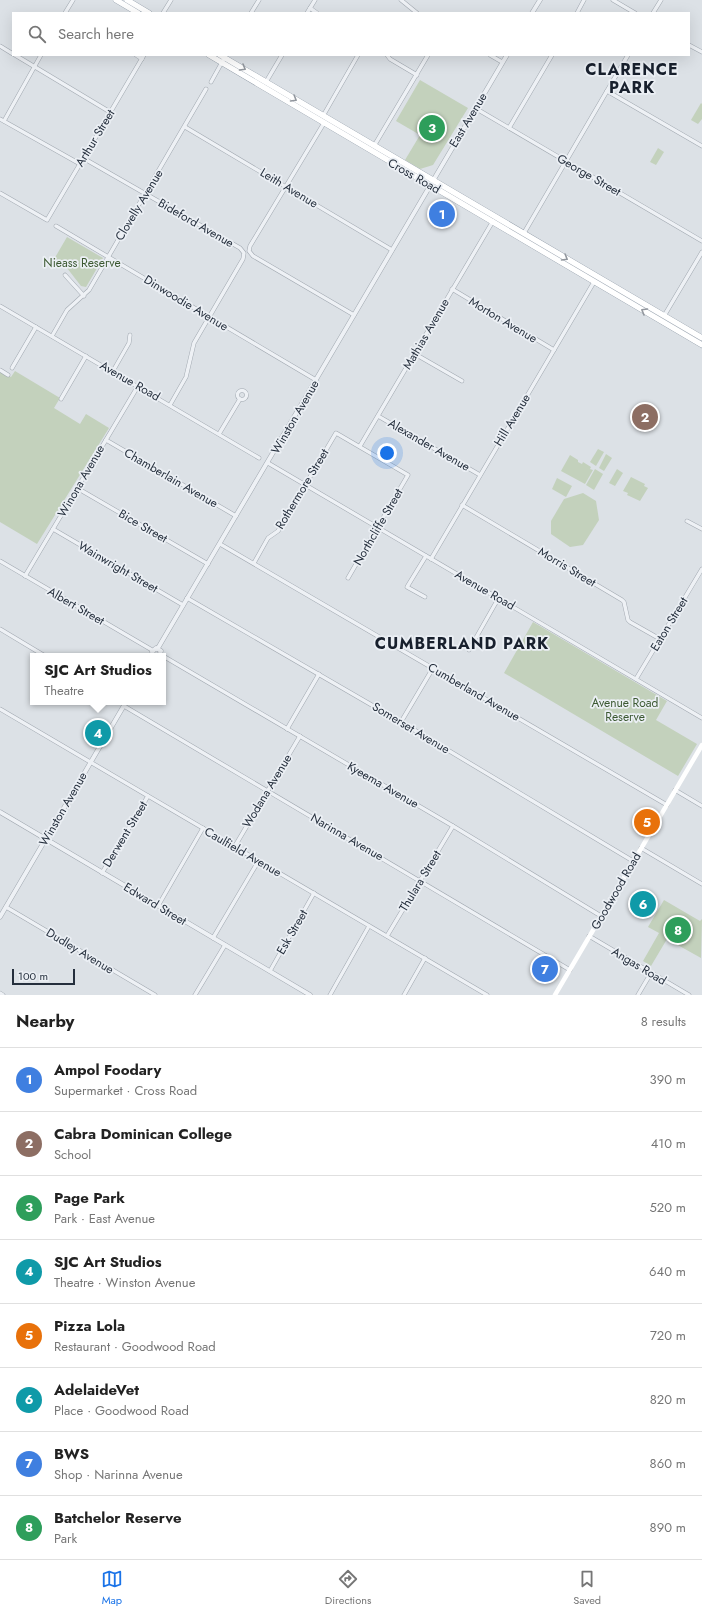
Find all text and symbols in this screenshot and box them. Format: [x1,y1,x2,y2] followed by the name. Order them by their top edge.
[12,12,690,56] search box
[26,23,48,45] icon: search
[58,23,134,45] text: Search here
[585,58,679,99] district label: CLARENCE PARK
[239,64,246,71] one-way arrow
[445,89,491,151] street label: East Avenue
[290,94,297,101] one-way arrow
[71,106,119,170] street label: Arthur Street
[419,113,445,143] pin: 3
[554,149,624,201] street label: George Street
[384,154,444,198] street label: Cross Road
[257,164,321,212] street label: Leith Avenue
[111,166,167,244] street label: Clovelly Avenue
[155,194,237,252] street label: Bideford Avenue
[429,199,455,229] pin: 1
[561,253,568,260] one-way arrow
[43,254,121,272] park label: Nieass Reserve
[140,271,232,335] street label: Dinwoodie Avenue
[465,292,541,348] street label: Morton Avenue
[398,295,454,373] street label: Mathias Avenue
[641,309,648,316] one-way arrow
[97,356,163,406] street label: Avenue Road
[266,377,324,457] street label: Winston Avenue
[489,390,535,450] street label: Hill Avenue
[632,402,658,432] pin: 2
[385,414,473,476] street label: Alexander Avenue
[53,441,109,521] street label: Winona Avenue
[377,443,397,463] your location
[121,444,221,512] street label: Chamberlain Avenue
[271,445,333,533] street label: Rothermore Street
[349,485,407,569] street label: Northcliffe Street
[115,505,171,547] street label: Bice Street
[75,537,161,597] street label: Wainwright Street
[535,543,599,591] street label: Morris Street
[452,565,518,615] street label: Avenue Road
[44,582,108,630] street label: Albert Street
[646,593,692,654] street label: Eaton Street
[375,632,549,655] district label: CUMBERLAND PARK
[30,653,166,705] popup
[425,658,523,726] street label: Cumberland Avenue
[44,659,152,681] text: SJC Art Studios
[44,681,84,700] text: Theatre
[592,694,658,726] park label: Avenue Road Reserve
[369,698,453,758] street label: Somerset Avenue
[85,718,111,748] pin: 4
[238,751,296,831] street label: Wodana Avenue
[344,757,422,813] street label: Kyeema Avenue
[34,769,92,849] street label: Winston Avenue
[98,797,152,871] street label: Derwent Street
[634,807,660,837] pin: 5
[307,809,387,865] street label: Narinna Avenue
[201,823,285,881] street label: Caulfield Avenue
[395,847,445,915] street label: Thulara Street
[587,849,645,933] street label: Goodwood Road
[120,878,190,930] street label: Edward Street
[630,889,656,919] pin: 6
[272,906,312,958] street label: Esk Street
[665,915,691,945] pin: 8
[43,924,117,978] street label: Dudley Avenue
[608,943,670,989] street label: Angas Road
[532,954,558,984] pin: 7
[12,967,75,986] scale bar
[18,968,48,984] text: 100 m
[16,1009,74,1033] text: Nearby
[641,1012,686,1031] text: 8 results
[54,1059,161,1081] text: Ampol Foodary
[26,1070,32,1089] text: 1
[650,1070,686,1089] text: 390 m
[54,1081,197,1100] text: Supermarket · Cross Road
[54,1123,232,1145] text: Cabra Dominican College
[25,1134,33,1153] text: 2
[651,1134,686,1153] text: 410 m
[54,1145,91,1164] text: School
[54,1187,125,1209] text: Page Park
[25,1198,33,1217] text: 3
[649,1198,686,1217] text: 520 m
[54,1209,155,1228] text: Park · East Avenue
[54,1251,162,1273] text: SJC Art Studios
[24,1262,34,1281] text: 4
[649,1262,686,1281] text: 640 m
[54,1273,195,1292] text: Theatre · Winston Avenue
[54,1315,125,1337] text: Pizza Lola
[25,1326,33,1345] text: 5
[650,1326,686,1345] text: 720 m
[54,1337,216,1356] text: Restaurant · Goodwood Road
[54,1379,139,1401] text: AdelaideVet
[25,1390,33,1409] text: 6
[650,1390,686,1409] text: 820 m
[54,1401,189,1420] text: Place · Goodwood Road
[54,1443,89,1465] text: BWS
[25,1454,33,1473] text: 7
[650,1454,686,1473] text: 860 m
[54,1465,183,1484] text: Shop · Narinna Avenue
[54,1507,182,1529] text: Batchelor Reserve
[25,1518,33,1537] text: 8
[650,1518,686,1537] text: 890 m
[54,1529,77,1548] text: Park
[101,1568,123,1608] tab: Map
[325,1568,371,1608] tab: Directions
[573,1568,601,1608] tab: Saved

